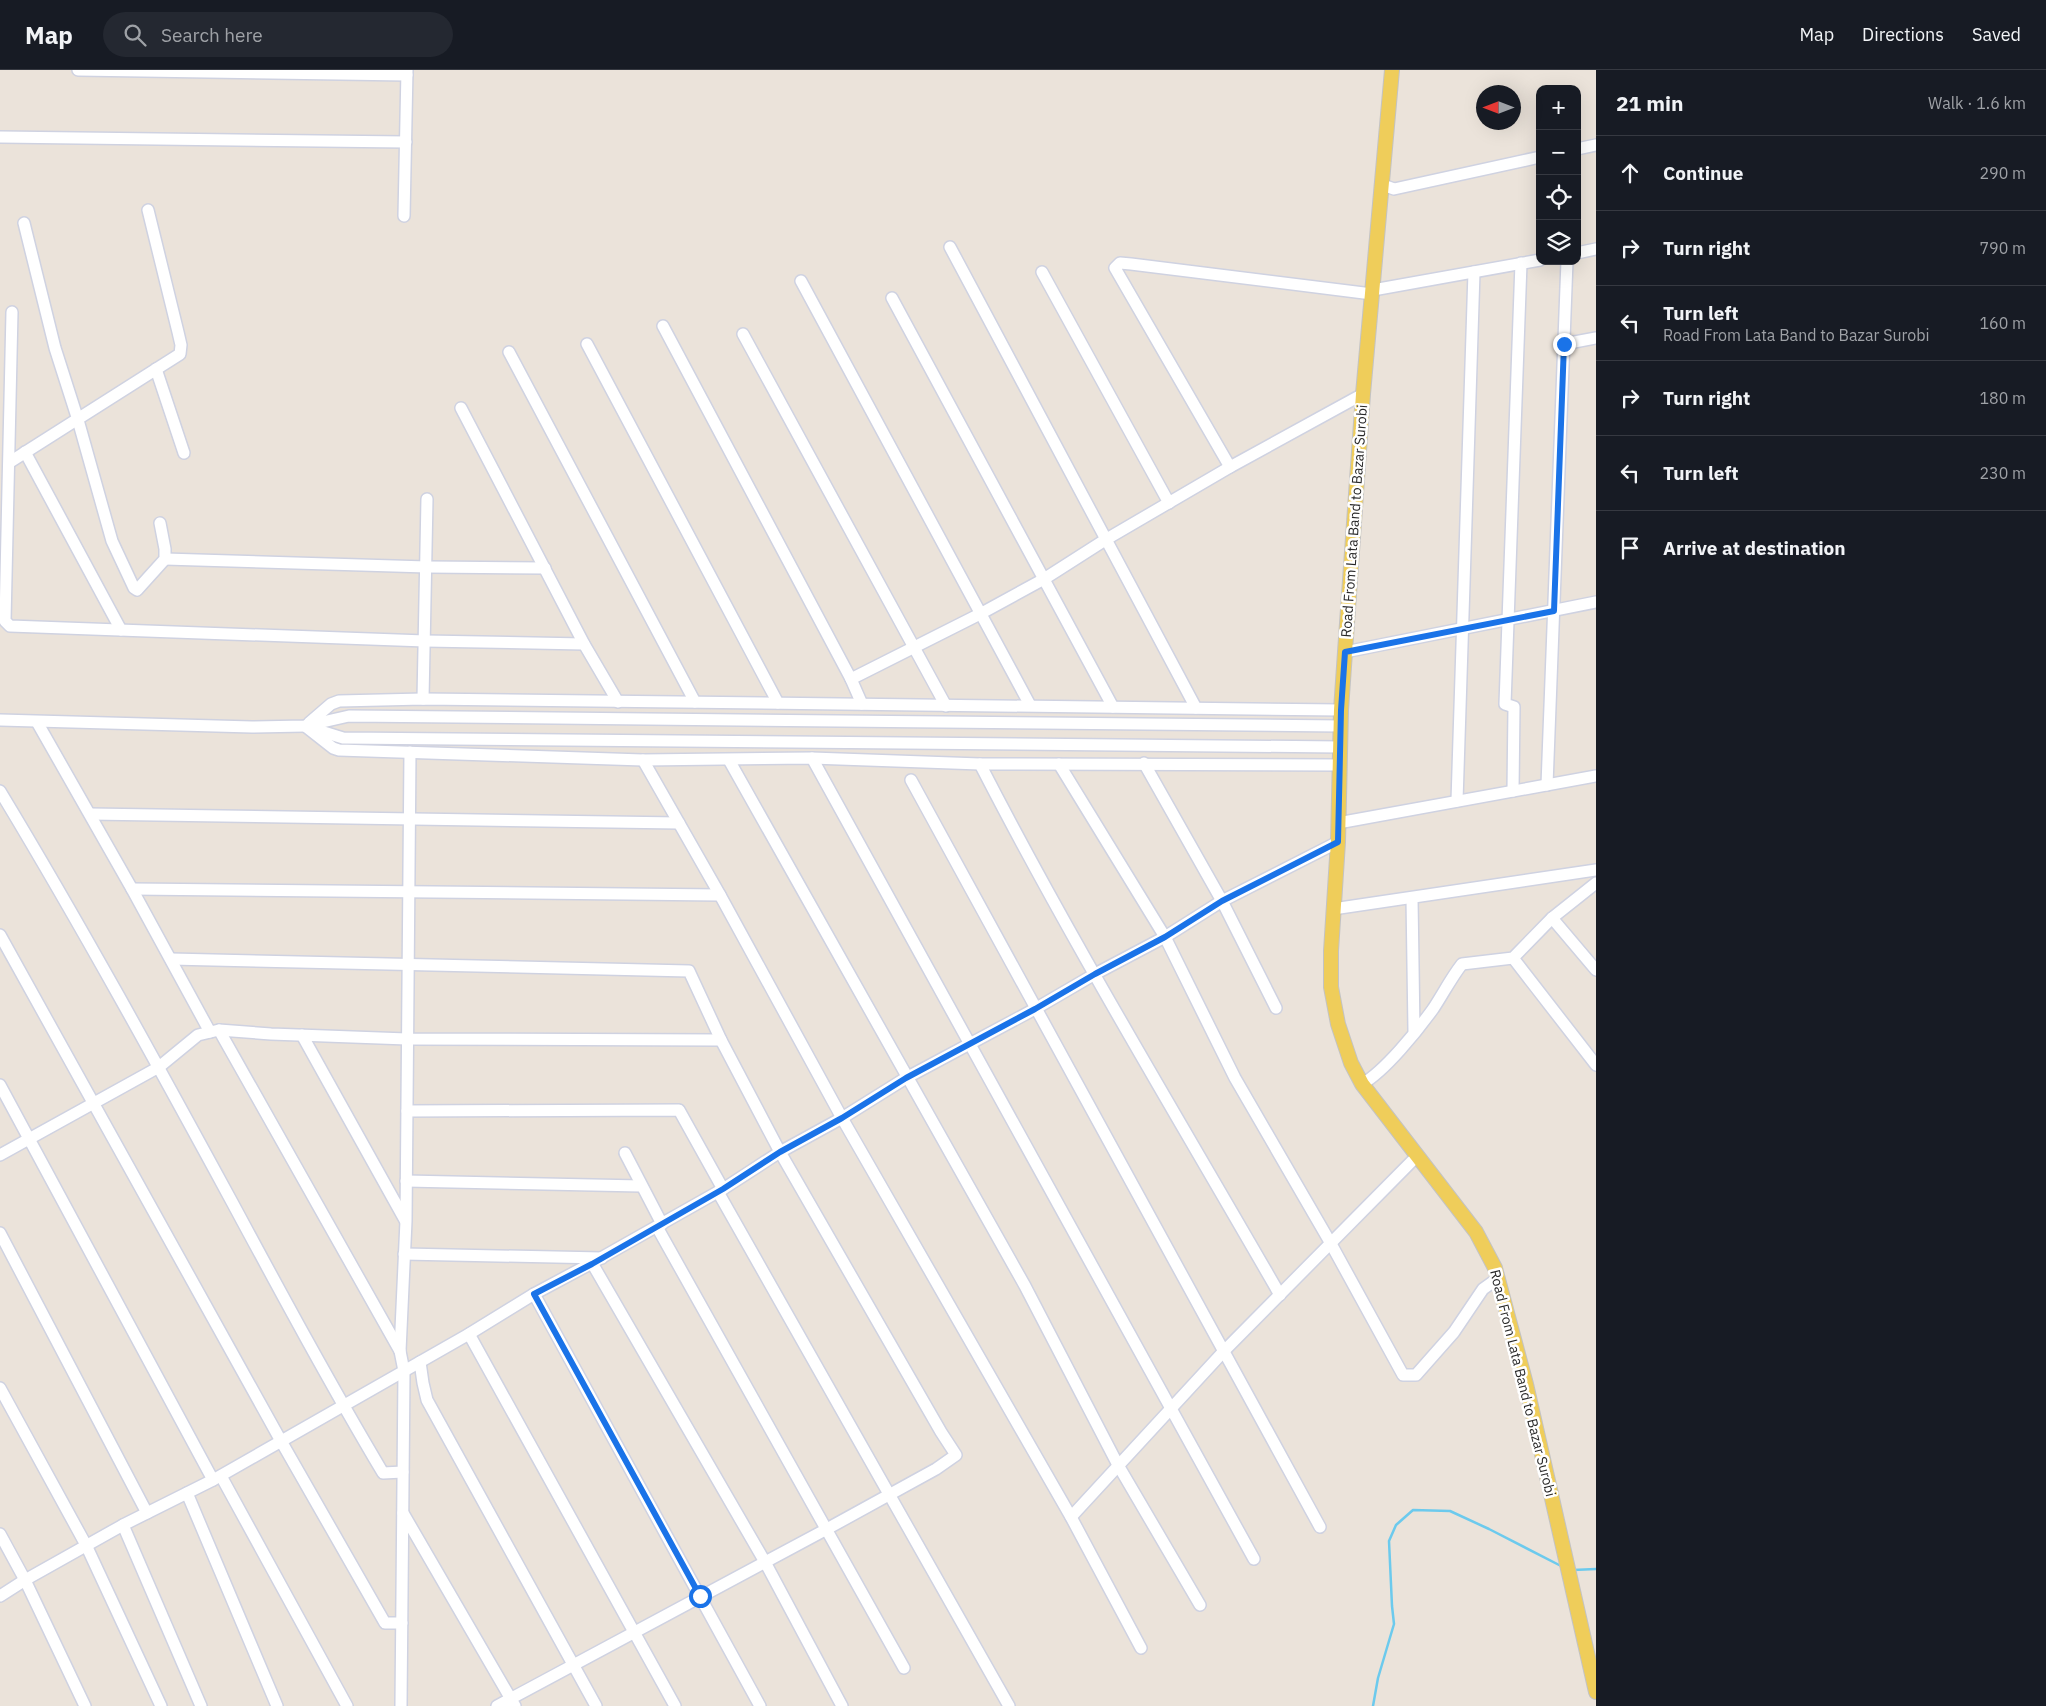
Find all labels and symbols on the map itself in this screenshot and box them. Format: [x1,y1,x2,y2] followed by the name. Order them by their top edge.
[1476,85,1521,130] north arrow
[1553,333,1576,356] route end
[1337,404,1371,638] street label: Road From Lata Band to Bazar Surobi
[1486,1268,1560,1498] street label: Road From Lata Band to Bazar Surobi
[689,1585,712,1608] route start

